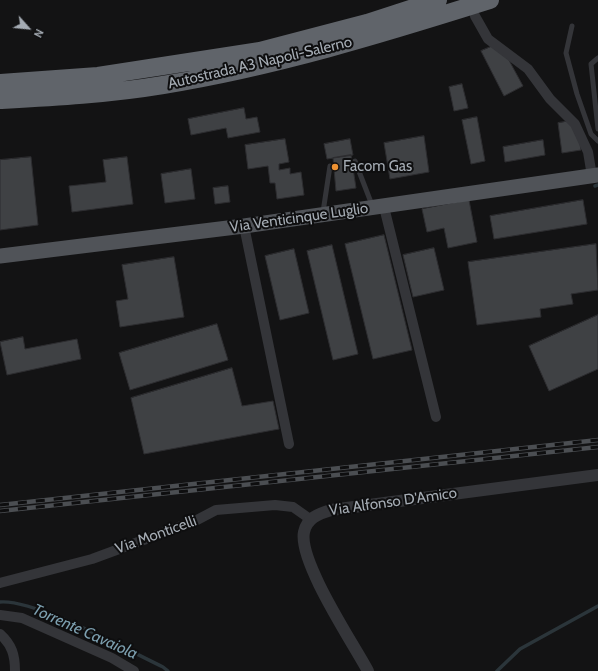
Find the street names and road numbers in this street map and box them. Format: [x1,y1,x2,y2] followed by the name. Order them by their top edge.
[166,33,354,93] street label: Autostrada A3 Napoli-Salerno
[229,199,369,237] street label: Via Venticinque Luglio
[328,484,458,520] street label: Via Alfonso D'Amico
[113,512,199,558] street label: Via Monticelli

